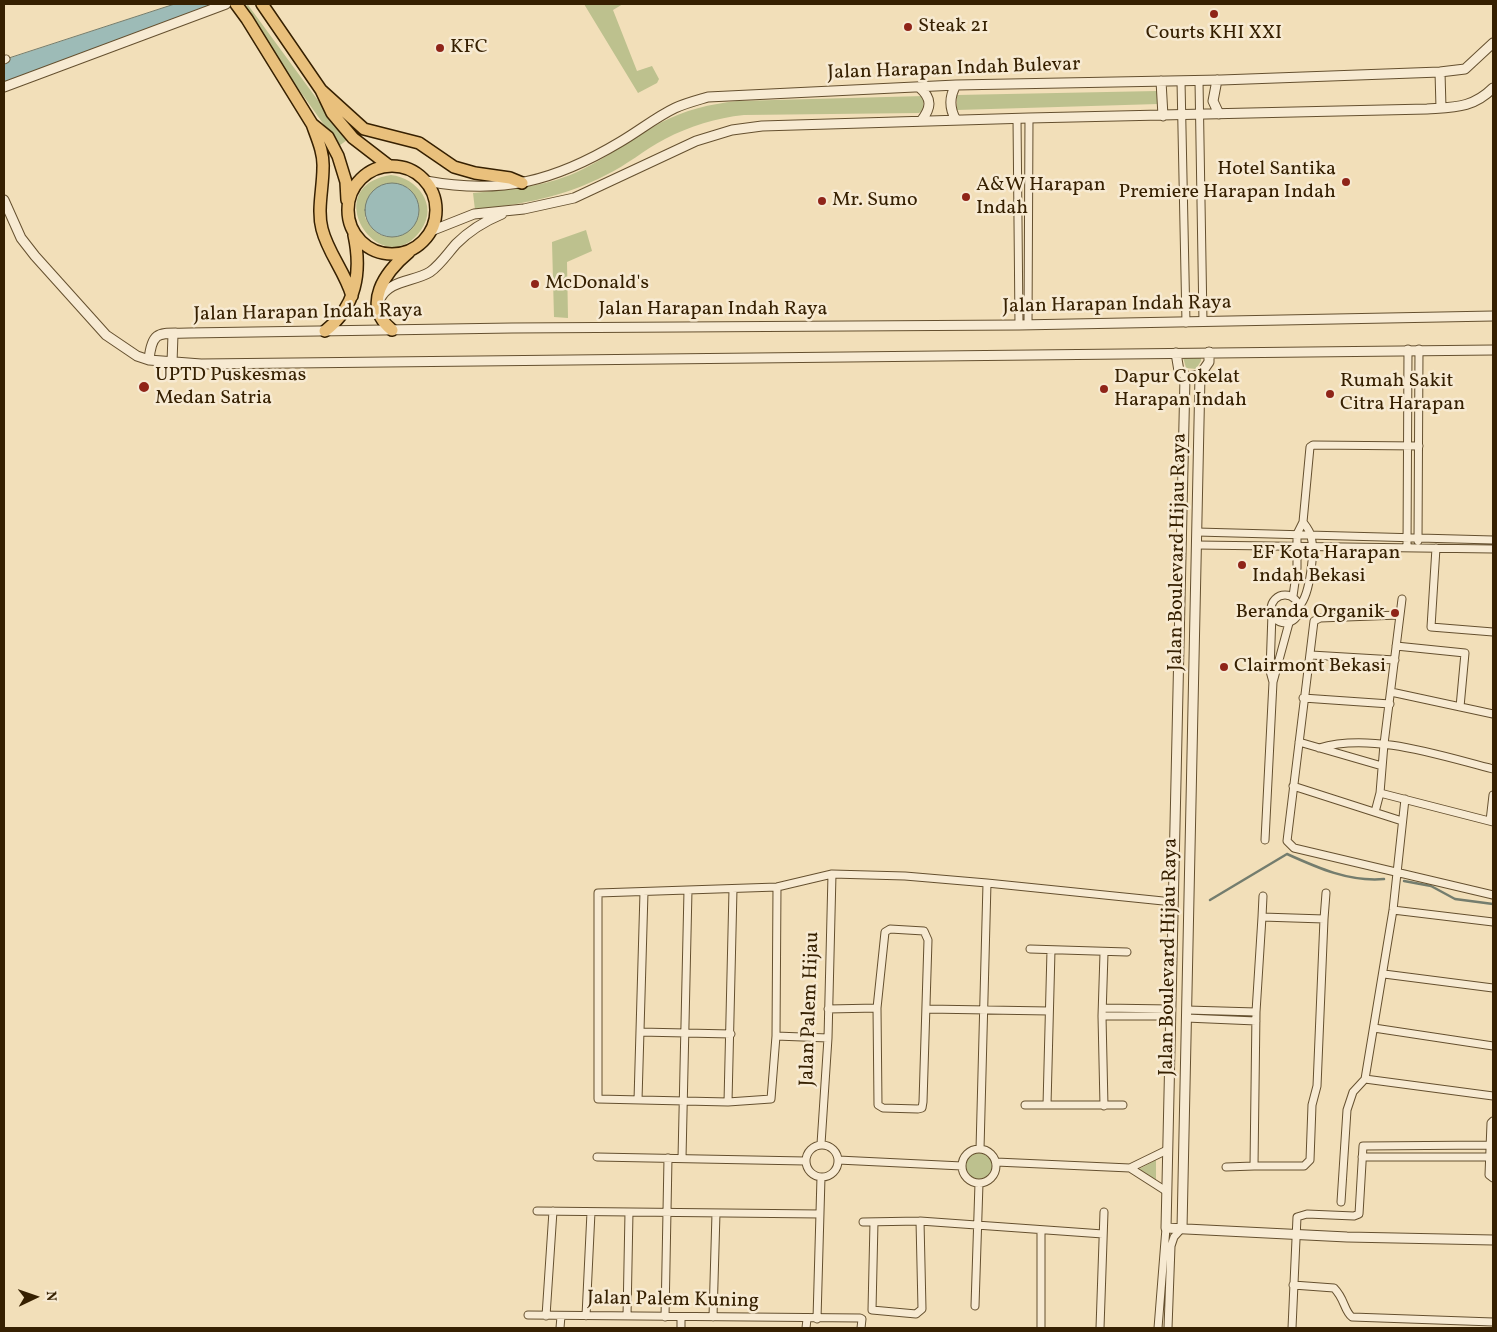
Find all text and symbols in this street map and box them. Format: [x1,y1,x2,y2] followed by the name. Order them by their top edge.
[1208,8,1220,20] marker: Courts KHI XXI
[918,15,989,39] place label: Steak 21
[902,21,914,33] marker: Steak 21
[1146,22,1282,46] place label: Courts KHI XXI
[450,36,488,60] place label: KFC
[434,42,446,54] marker: KFC
[827,54,1081,86] street label: Jalan Harapan Indah Bulevar
[1119,158,1336,205] place label: Hotel Santika Premiere Harapan Indah
[976,174,1106,221] place label: A&W Harapan Indah
[1340,176,1352,188] marker: Hotel Santika Premiere Harapan Indah
[832,189,918,213] place label: Mr. Sumo
[960,191,972,203] marker: A&W Harapan Indah
[816,195,828,207] marker: Mr. Sumo
[545,272,649,296] place label: McDonald's
[529,278,541,290] marker: McDonald's
[1002,292,1232,320] street label: Jalan Harapan Indah Raya
[598,298,828,322] street label: Jalan Harapan Indah Raya
[193,300,423,328] street label: Jalan Harapan Indah Raya
[155,364,306,411] place label: UPTD Puskesmas Medan Satria
[1114,366,1247,413] place label: Dapur Cokelat Harapan Indah
[1340,370,1465,417] place label: Rumah Sakit Citra Harapan
[137,380,151,394] marker: UPTD Puskesmas Medan Satria
[1098,383,1110,395] marker: Dapur Cokelat Harapan Indah
[1324,388,1336,400] marker: Rumah Sakit Citra Harapan
[1165,433,1193,671] street label: Jalan Boulevard Hijau Raya
[1252,542,1400,589] place label: EF Kota Harapan Indah Bekasi
[1236,559,1248,571] marker: EF Kota Harapan Indah Bekasi
[1236,601,1385,625] place label: Beranda Organik
[1389,607,1401,619] marker: Beranda Organik
[1234,655,1386,679] place label: Clairmont Bekasi
[1218,661,1230,673] marker: Clairmont Bekasi
[1156,838,1184,1076] street label: Jalan Boulevard Hijau Raya
[796,931,826,1087] street label: Jalan Palem Hijau
[10,1272,60,1322] north arrow
[587,1287,759,1315] street label: Jalan Palem Kuning
[41,1291,60,1302] text: N

